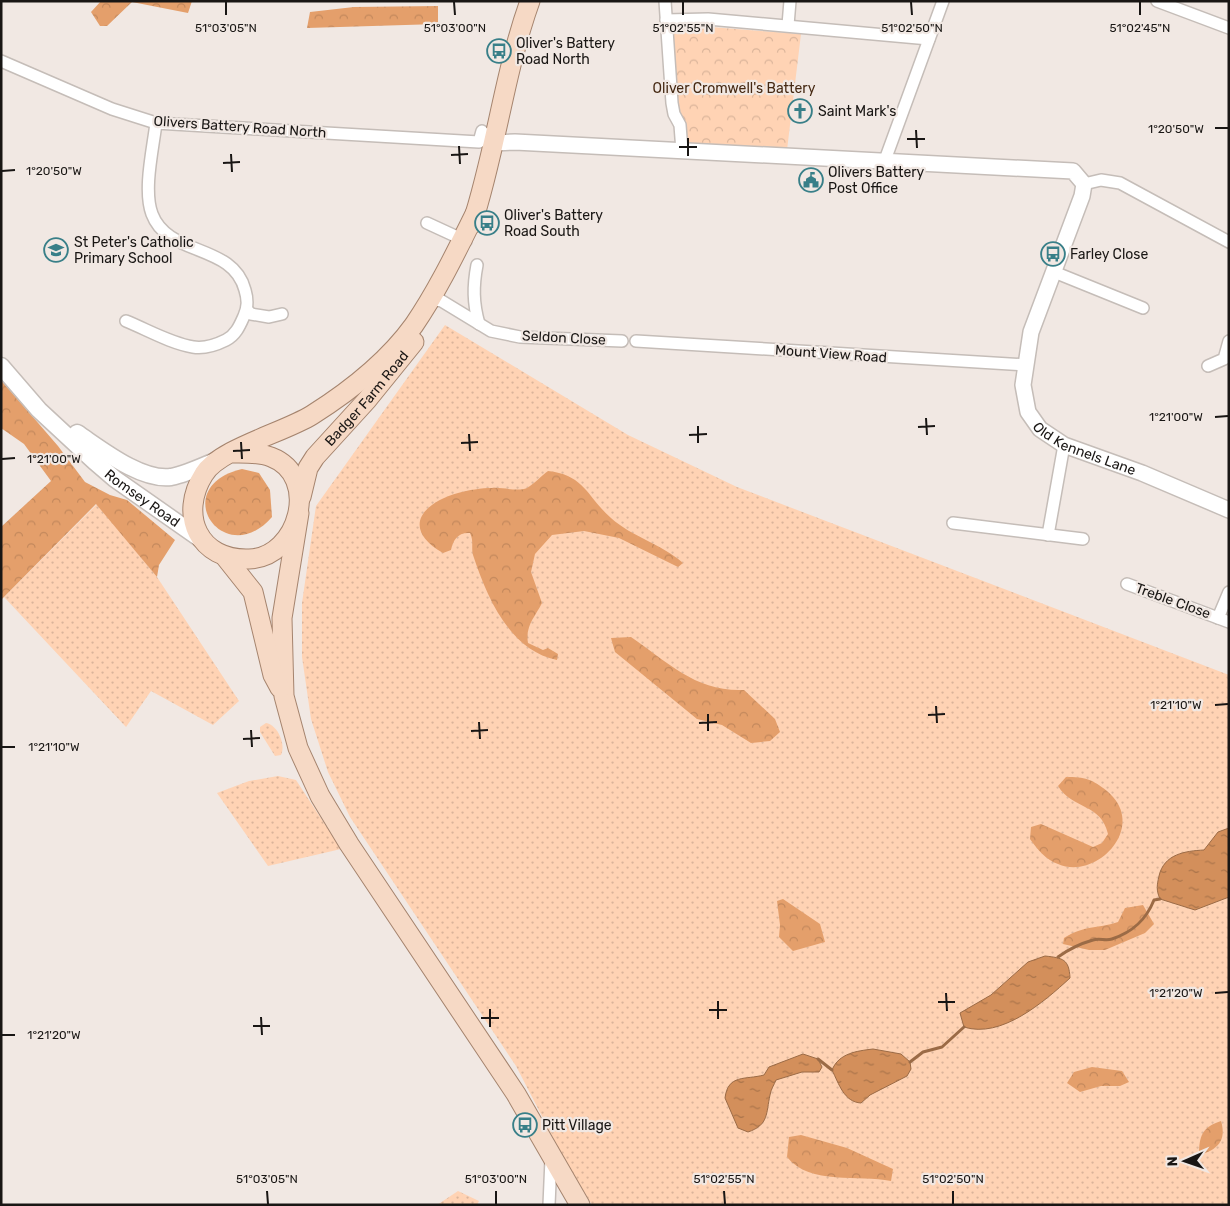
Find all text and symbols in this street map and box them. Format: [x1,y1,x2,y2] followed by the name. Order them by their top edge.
[195,21,257,35] text: 51°03'05"N
[424,21,486,35] text: 51°03'00"N
[652,21,714,35] text: 51°02'55"N
[881,21,943,35] text: 51°02'50"N
[1110,21,1170,35] text: 51°02'45"N
[516,35,615,68] place label: Oliver's Battery Road North
[486,38,512,64] bus stop icon: Oliver's Battery Road North
[653,80,816,97] park label: Oliver Cromwell's Battery
[787,98,813,124] church icon: Saint Mark's
[818,103,896,120] place label: Saint Mark's
[153,112,327,142] street label: Olivers Battery Road North
[1148,122,1204,136] text: 1°20'50"W
[26,164,82,178] text: 1°20'50"W
[828,164,925,197] place label: Olivers Battery Post Office
[798,167,824,193] public building icon: Olivers Battery Post Office
[504,207,603,240] place label: Oliver's Battery Road South
[474,210,500,236] bus stop icon: Oliver's Battery Road South
[74,234,194,267] place label: St Peter's Catholic Primary School
[43,237,69,263] school or university icon: St Peter's Catholic Primary School
[1040,241,1066,267] bus stop icon: Farley Close
[1070,246,1148,263] place label: Farley Close
[522,327,607,349] street label: Seldon Close
[774,342,888,366] street label: Mount View Road
[321,347,412,449] street label: Badger Farm Road
[1149,410,1203,424] text: 1°21'00"W
[1029,419,1138,479] street label: Old Kennels Lane
[27,452,81,466] text: 1°21'00"W
[101,465,183,530] street label: Romsey Road
[1133,580,1213,623] street label: Treble Close
[1150,698,1202,712] text: 1°21'10"W
[28,740,80,754] text: 1°21'10"W
[1149,986,1203,1000] text: 1°21'20"W
[27,1028,81,1042] text: 1°21'20"W
[512,1112,538,1138] bus stop icon: Pitt Village
[542,1117,612,1134] place label: Pitt Village
[1160,1136,1210,1186] north arrow
[1164,1156,1181,1167] text: N
[236,1172,298,1186] text: 51°03'05"N
[465,1172,527,1186] text: 51°03'00"N
[693,1172,755,1186] text: 51°02'55"N
[922,1172,984,1186] text: 51°02'50"N

